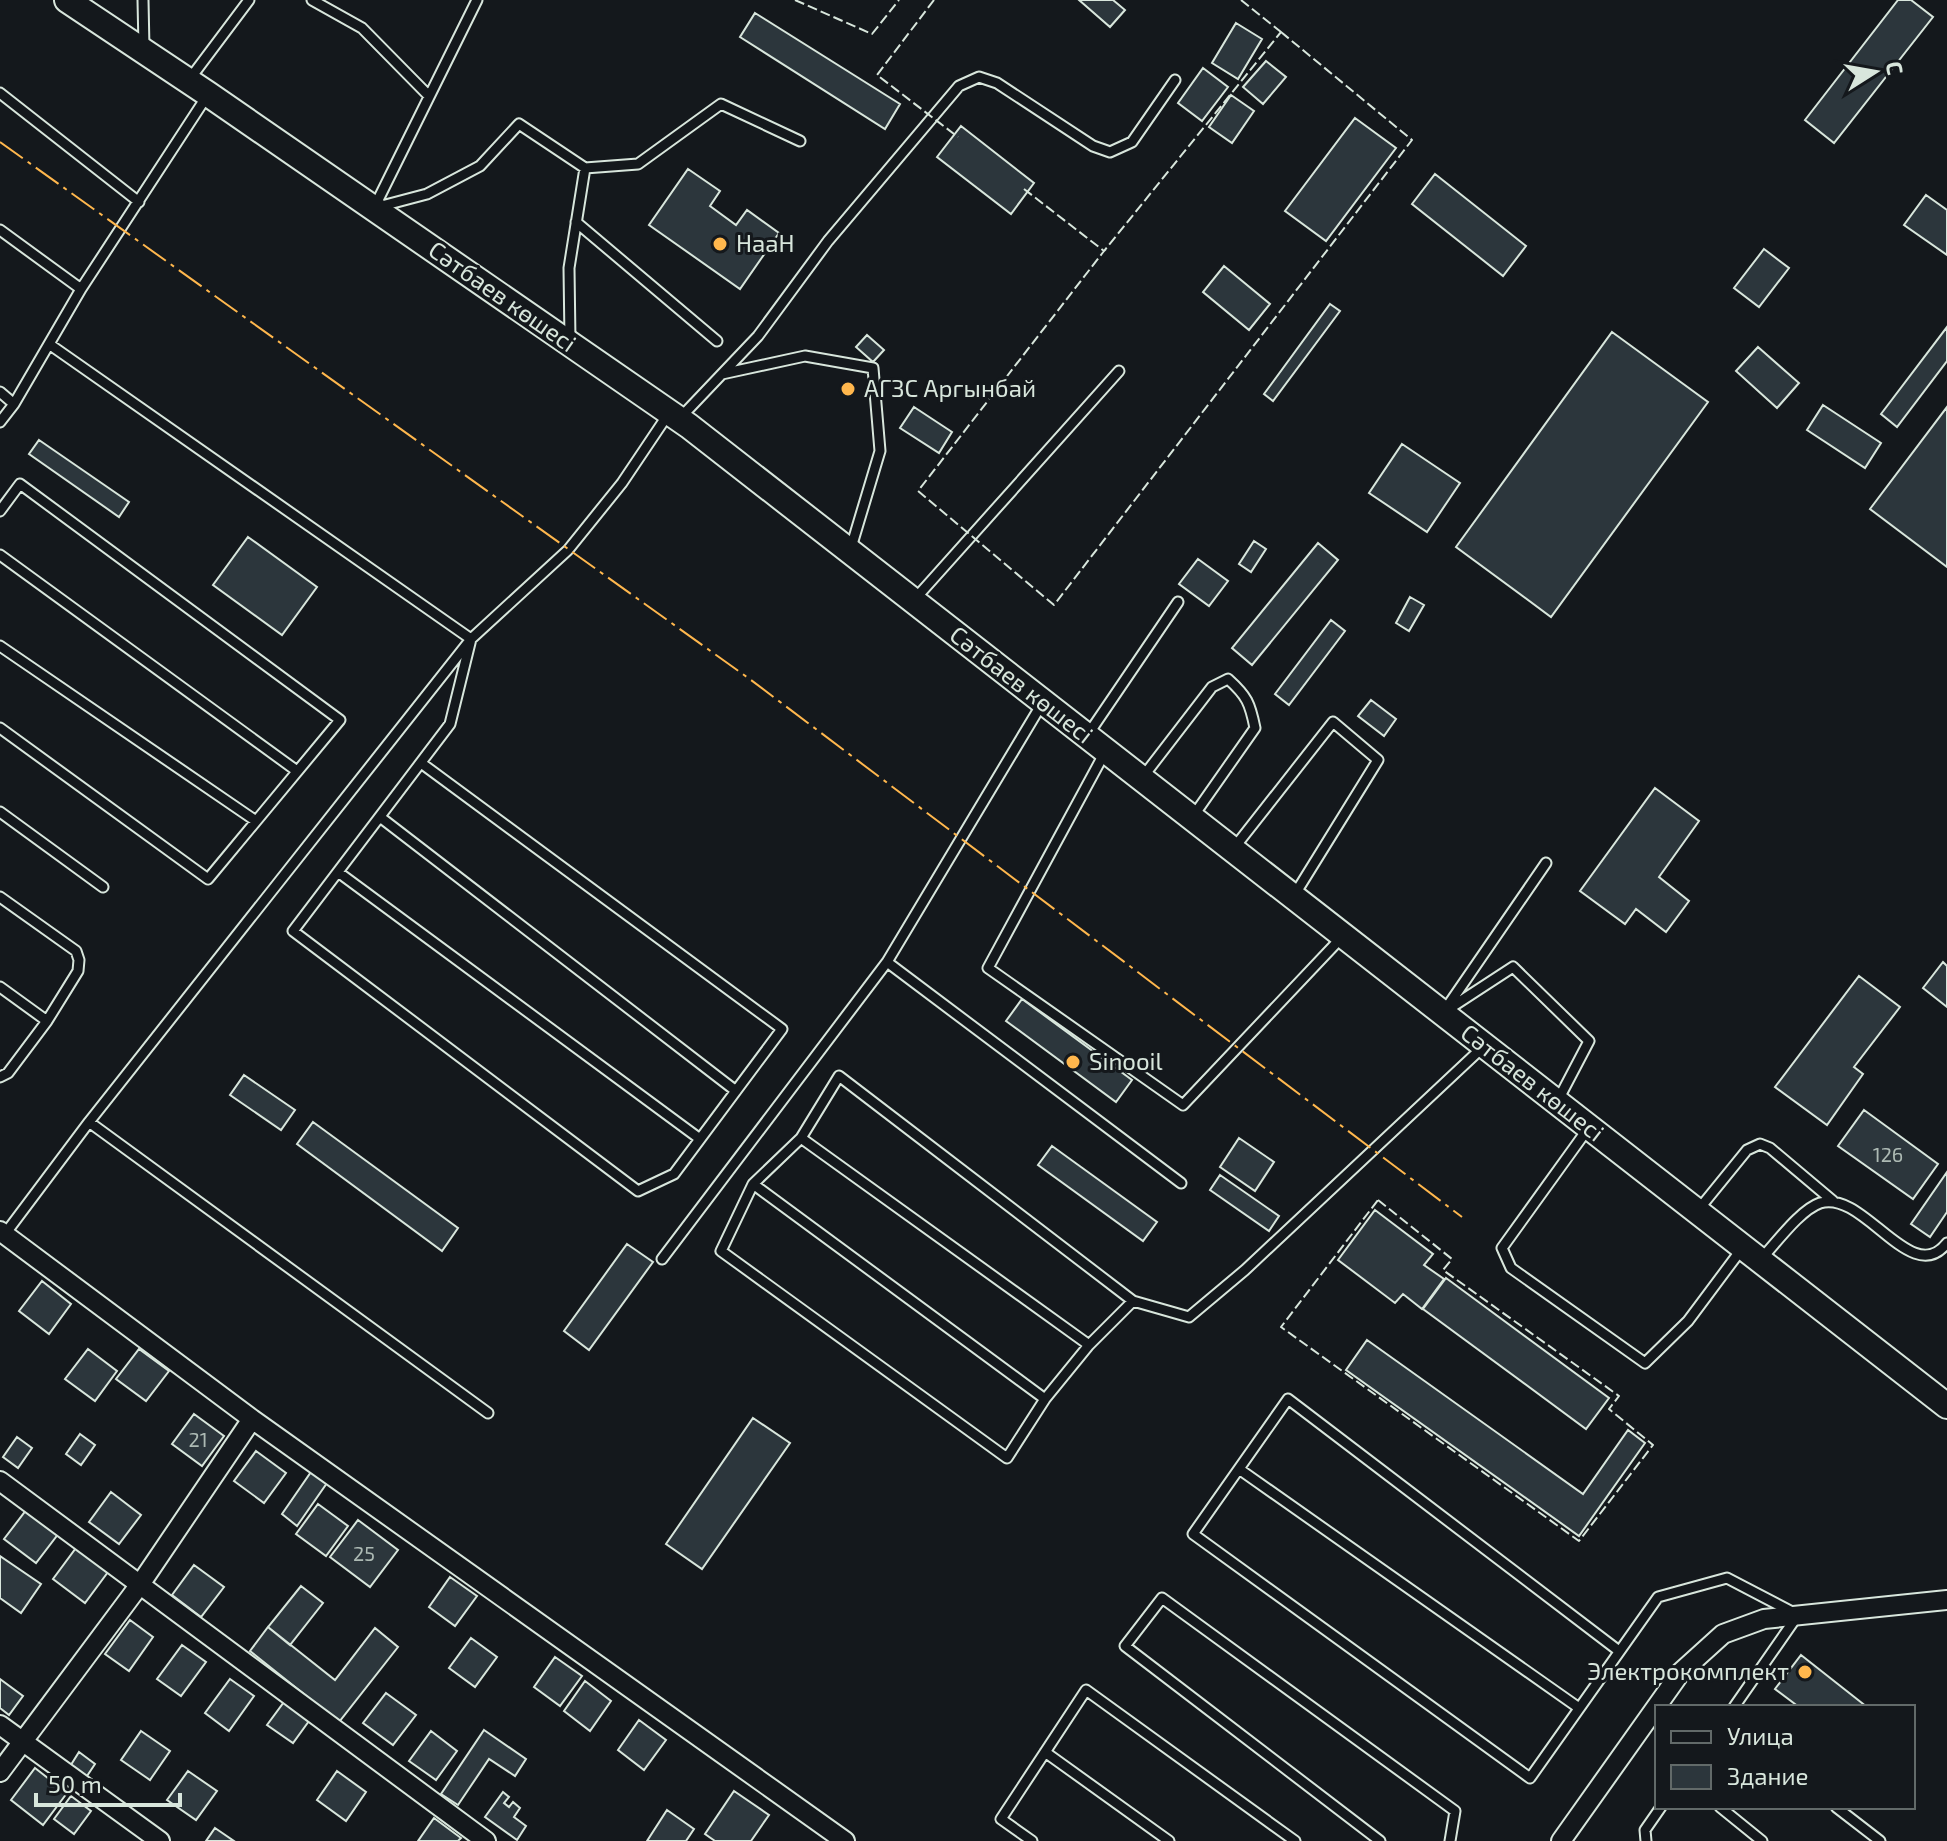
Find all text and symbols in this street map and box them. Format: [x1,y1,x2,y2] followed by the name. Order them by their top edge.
[1835,32,1915,112] north arrow
[1882,59,1910,77] text: С
[736,228,795,257] place label: НааН
[424,234,582,357] street label: Сәтбаев көшесі
[711,235,729,253] marker: НааН
[864,373,1036,402] place label: АГЗС Аргынбай
[839,380,857,398] marker: АГЗС Аргынбай
[945,619,1099,749] street label: Сәтбаев көшесі
[1456,1017,1610,1147] street label: Сәтбаев көшесі
[1089,1046,1163,1075] place label: Sinooil
[1064,1053,1082,1071] marker: Sinooil
[1873,1142,1903,1166] house number: 126
[188,1427,208,1451] house number: 21
[353,1541,375,1565] house number: 25
[1587,1656,1789,1685] place label: Электрокомплект
[1796,1663,1814,1681] marker: Электрокомплект
[1655,1705,1915,1809] legend
[1727,1721,1794,1750] text: Улица
[36,1757,180,1807] scale bar
[1727,1761,1809,1790] text: Здание
[48,1769,102,1798] text: 50 m

